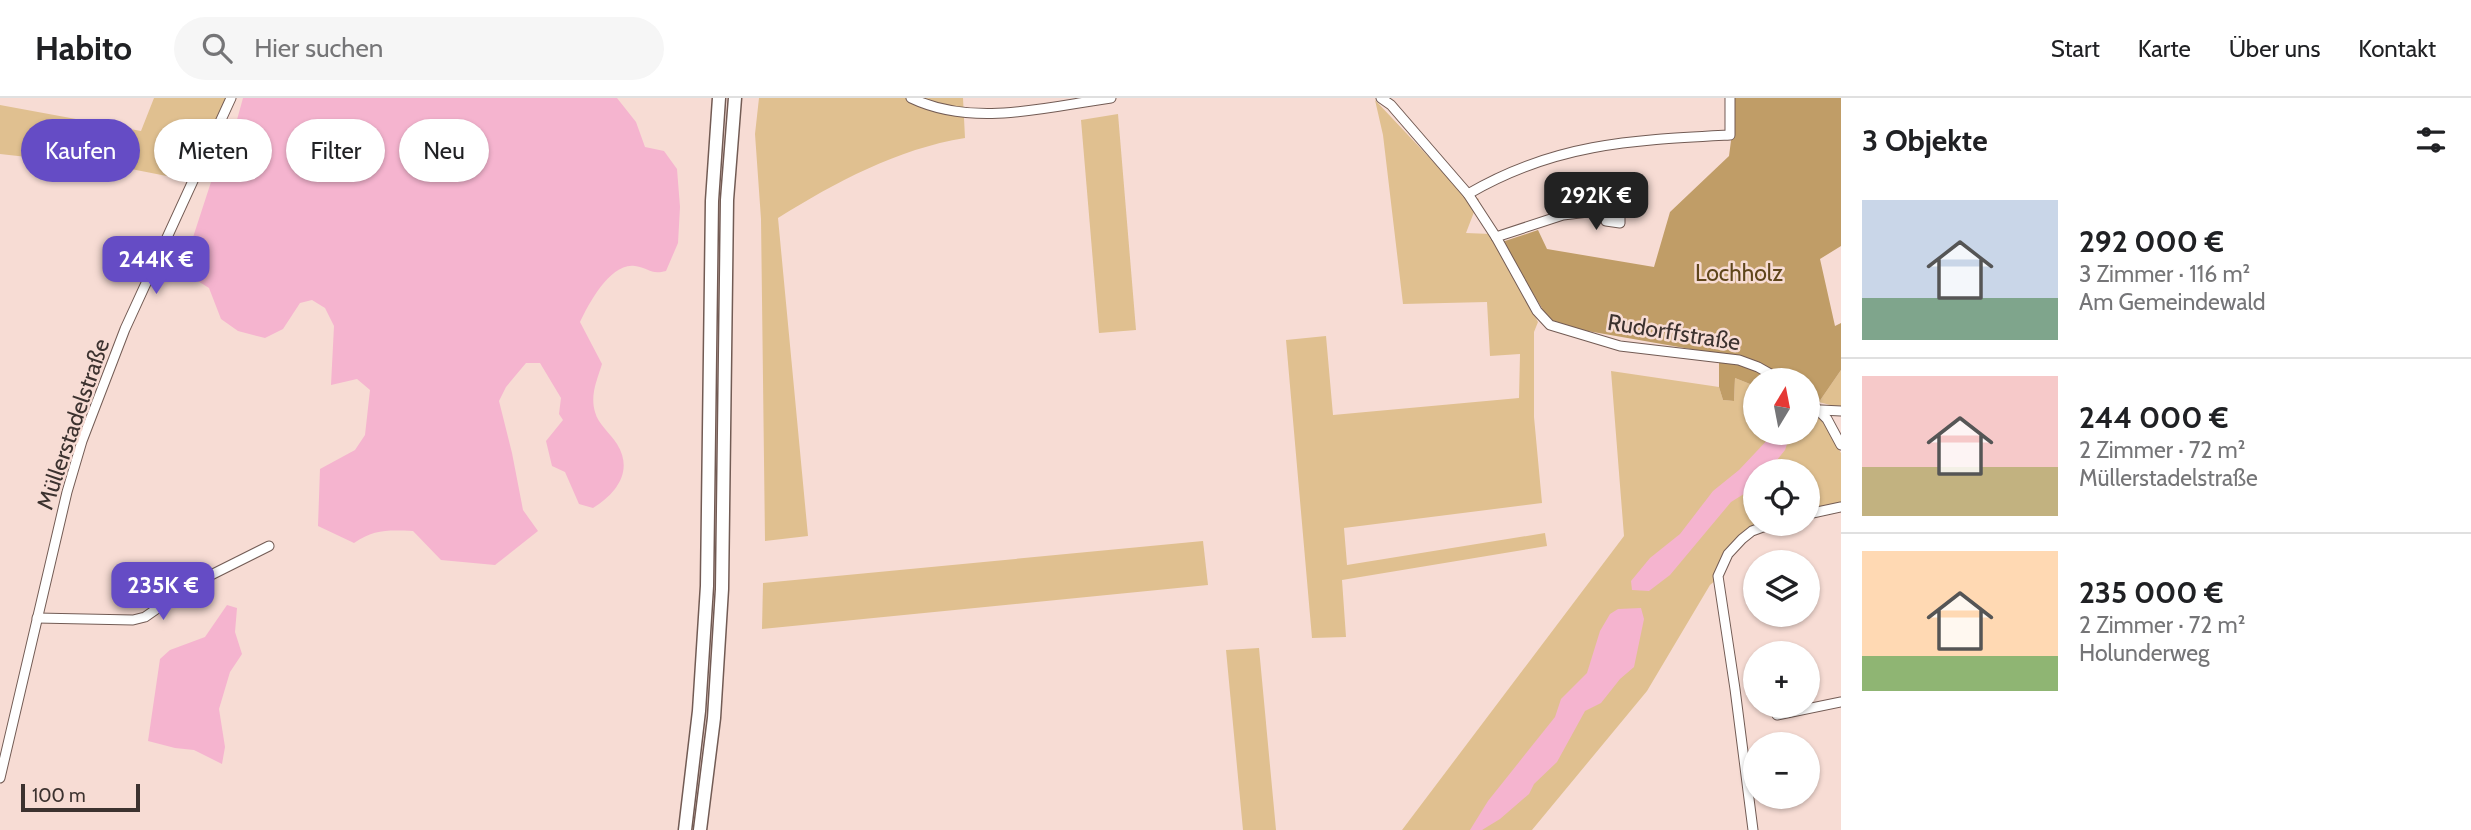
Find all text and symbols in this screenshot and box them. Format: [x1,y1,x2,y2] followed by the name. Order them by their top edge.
[174,17,664,80] search box
[35,28,132,68] text: Habito
[198,29,236,67] icon: search
[254,32,383,64] text: Hier suchen
[2051,34,2100,63] text: Start
[2138,34,2191,63] text: Karte
[2229,34,2320,63] text: Über uns
[2358,34,2436,63] text: Kontakt
[21,119,140,182] chip: Kaufen
[154,119,272,182] chip: Mieten
[286,119,385,182] chip: Filter
[399,119,489,182] chip: Neu
[2412,121,2450,159] icon: filters
[1862,122,1988,159] text: 3 Objekte
[1539,172,1653,232] pin: 292K €
[1560,181,1632,209] text: 292K €
[2079,223,2224,260] text: 292 000 €
[1918,228,2002,312] icon: home
[99,236,213,296] pin: 244K €
[118,245,194,273] text: 244K €
[1695,259,1783,287] park label: Lochholz
[2079,260,2250,288] text: 3 Zimmer · 116 m²
[2079,288,2266,316] text: Am Gemeindewald
[1606,308,1743,356] street label: Rudorffstraße
[31,335,115,513] street label: Müllerstadelstraße
[1743,368,1820,444] north arrow
[1743,368,1820,809] map controls
[2079,399,2228,436] text: 244 000 €
[1918,404,2002,488] icon: home
[2079,436,2245,464] text: 2 Zimmer · 72 m²
[1743,459,1820,536] button: locate
[2079,464,2258,492] text: Müllerstadelstraße
[1743,550,1820,627] button: layers
[106,562,220,622] pin: 235K €
[127,571,199,599] text: 235K €
[2079,574,2223,611] text: 235 000 €
[1918,579,2002,663] icon: home
[2079,611,2245,639] text: 2 Zimmer · 72 m²
[2079,639,2210,667] text: Holunderweg
[1743,641,1820,718] button: +
[1743,732,1820,809] button: −
[21,781,140,813] scale bar
[32,784,86,807] text: 100 m

